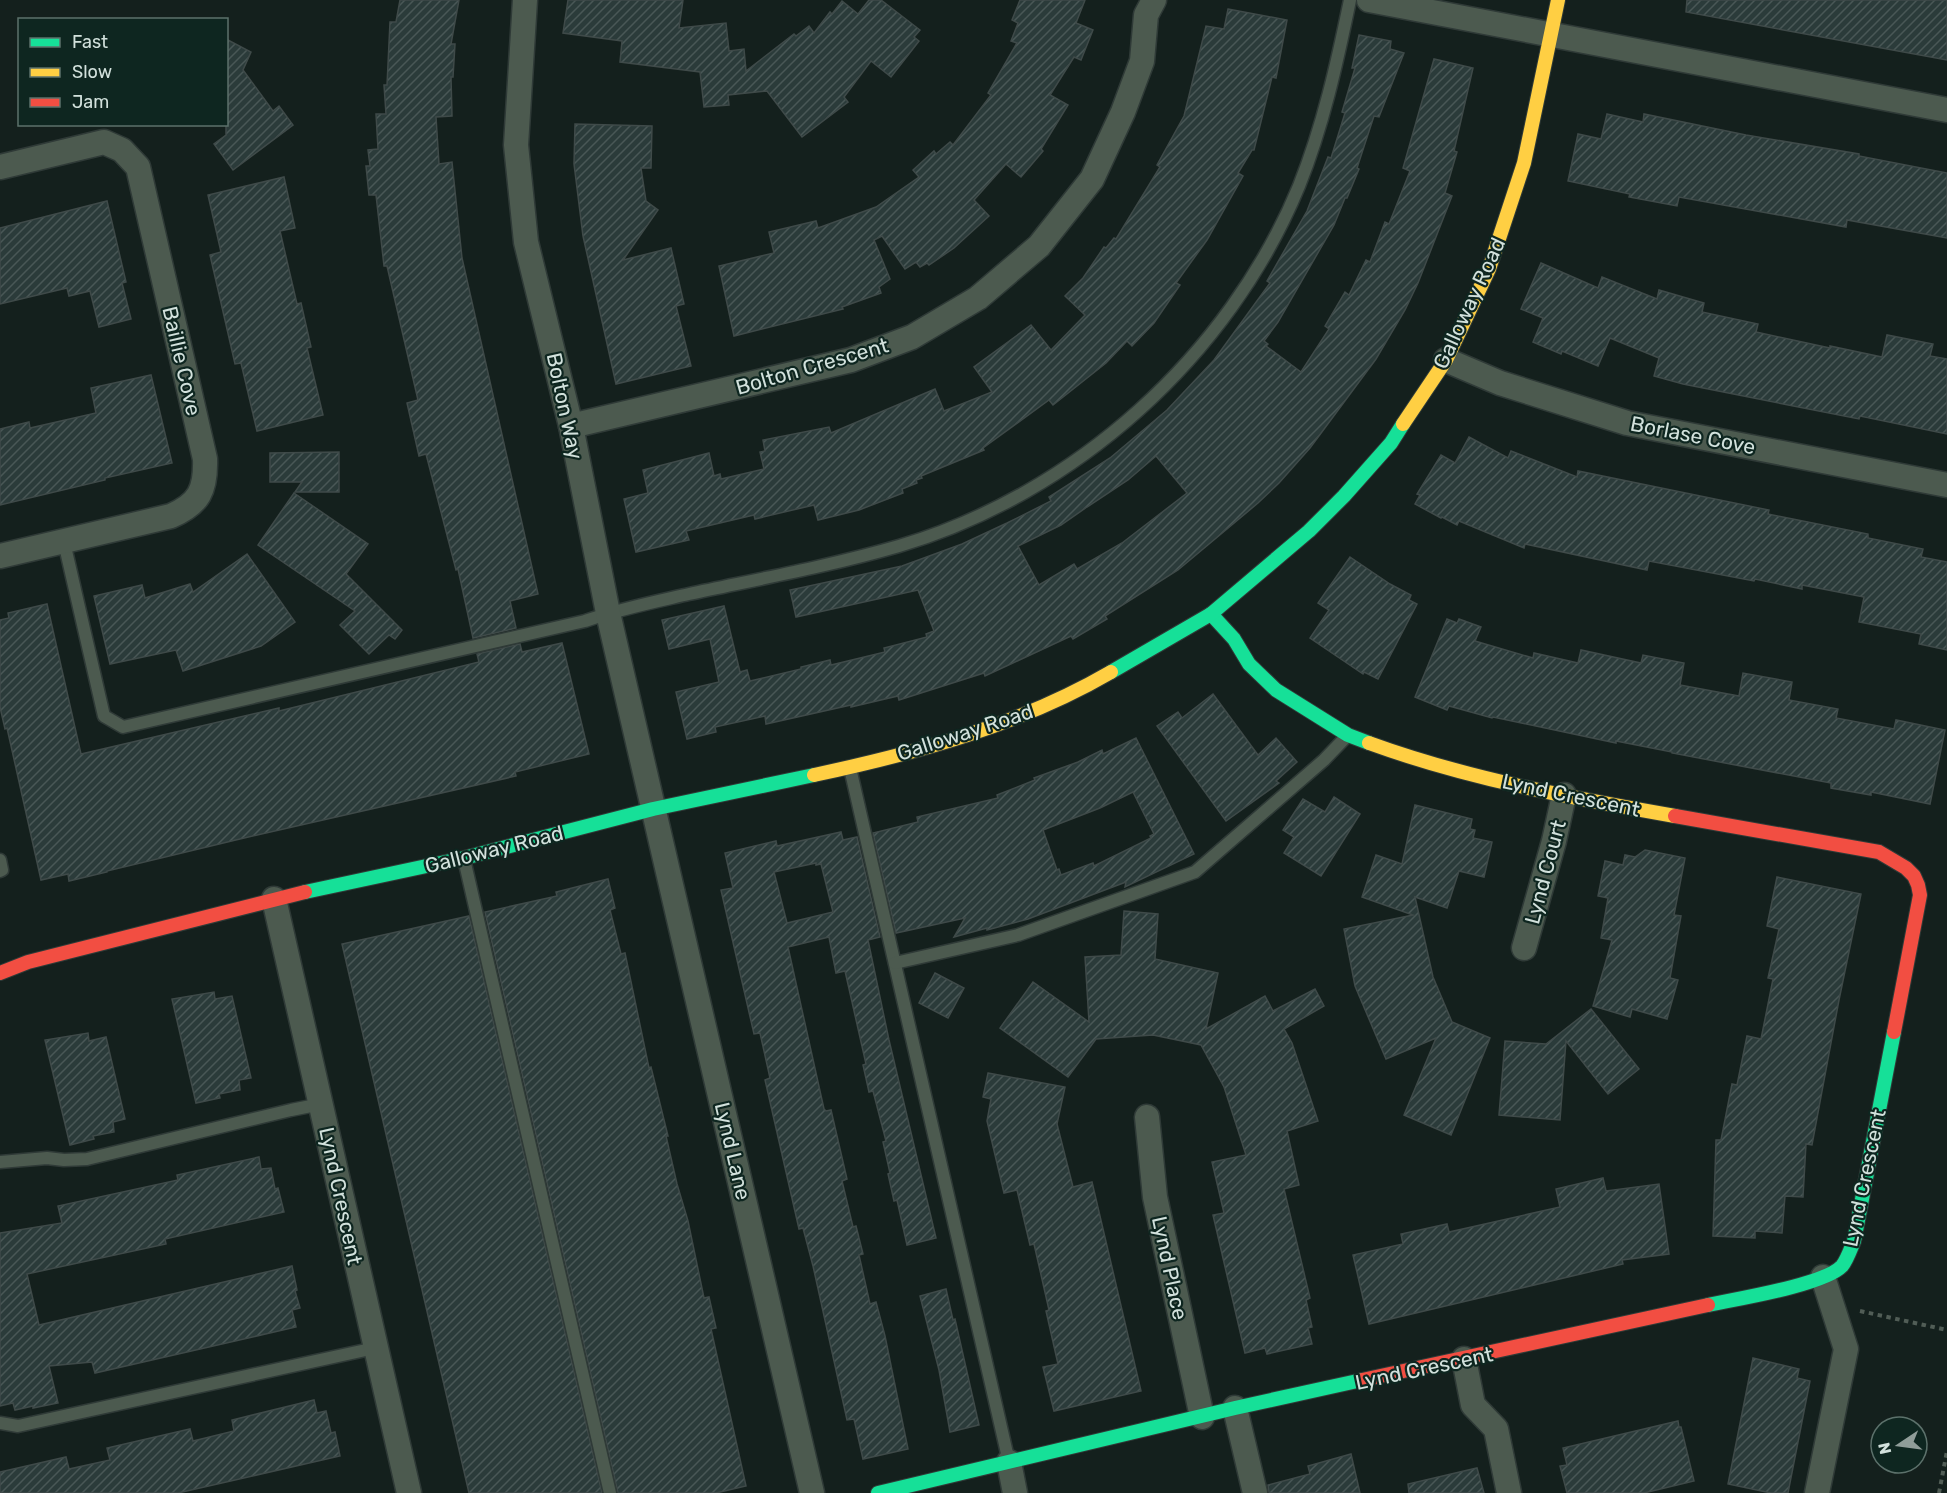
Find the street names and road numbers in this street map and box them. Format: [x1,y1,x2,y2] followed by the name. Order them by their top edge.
[1428,234,1510,372] street label: Galloway Road
[157,304,207,418] street label: Baillie Cove
[733,332,891,400] street label: Bolton Crescent
[542,350,589,462] street label: Bolton Way
[1628,411,1758,459] street label: Borlase Cove
[894,698,1036,766] street label: Galloway Road
[1500,768,1642,822] street label: Lynd Crescent
[1519,817,1571,927] street label: Lynd Court
[422,820,566,878] street label: Galloway Road
[710,1100,756,1202] street label: Lynd Lane
[1837,1107,1891,1249] street label: Lynd Crescent
[314,1125,368,1267] street label: Lynd Crescent
[1147,1214,1193,1322] street label: Lynd Place
[1353,1341,1495,1395] street label: Lynd Crescent

